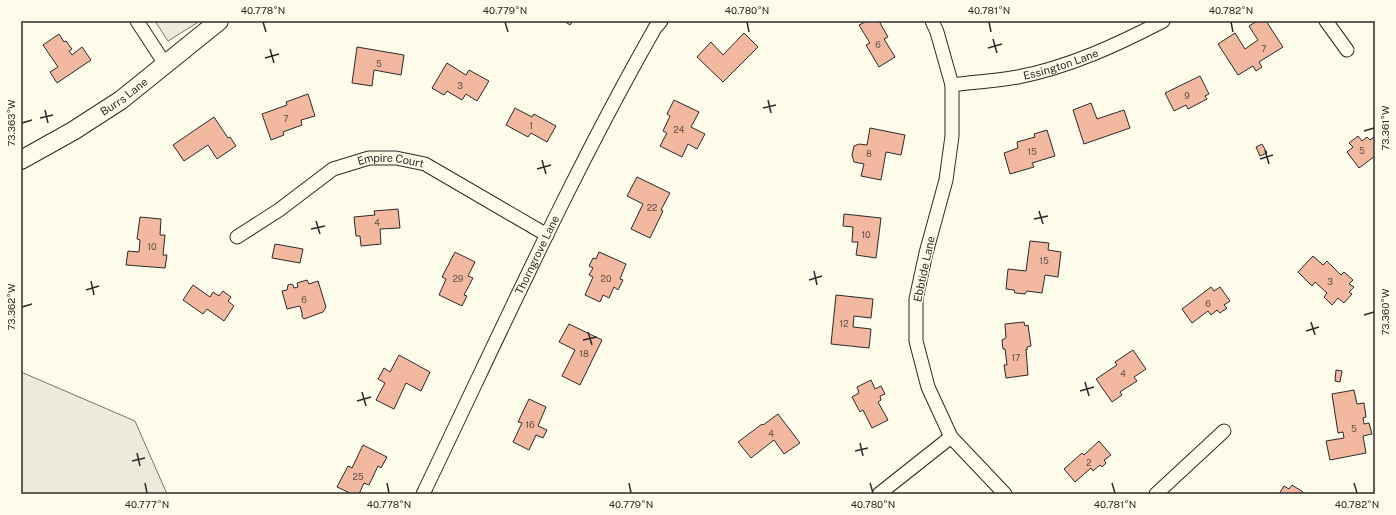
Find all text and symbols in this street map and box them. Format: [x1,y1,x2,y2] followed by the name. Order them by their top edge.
[241,4,285,16] text: 40.778°N
[483,4,527,16] text: 40.779°N
[725,4,769,16] text: 40.780°N
[968,4,1010,16] text: 40.781°N
[1209,4,1253,16] text: 40.782°N
[875,39,881,50] house number: 6
[1261,43,1267,54] house number: 7
[1022,47,1100,82] street label: Essington Lane
[376,58,382,69] house number: 5
[98,75,150,118] street label: Burrs Lane
[457,80,463,91] house number: 3
[1184,90,1190,101] house number: 9
[5,99,17,147] text: 73.363°W
[1379,105,1391,151] text: 73.361°W
[283,113,289,124] house number: 7
[529,120,533,131] house number: 1
[673,124,685,135] house number: 24
[1359,145,1365,156] house number: 5
[1027,146,1037,157] house number: 15
[866,148,872,159] house number: 8
[356,151,425,170] street label: Empire Court
[647,202,657,213] house number: 22
[513,213,561,296] street label: Thorngrove Lane
[374,217,380,228] house number: 4
[861,229,871,240] house number: 10
[911,235,937,303] street label: Ebbtide Lane
[147,241,157,252] house number: 10
[1039,255,1049,266] house number: 15
[453,273,464,284] house number: 29
[601,273,612,284] house number: 20
[1327,276,1333,287] house number: 3
[5,283,17,330] text: 73.362°W
[1379,288,1391,336] text: 73.360°W
[301,294,307,305] house number: 6
[1205,298,1211,309] house number: 6
[839,318,849,329] house number: 12
[579,348,589,359] house number: 18
[1011,352,1021,363] house number: 17
[1120,368,1126,379] house number: 4
[525,419,535,430] house number: 16
[1351,423,1357,434] house number: 5
[768,428,774,439] house number: 4
[1086,457,1092,468] house number: 2
[352,471,364,482] house number: 25
[125,498,169,510] text: 40.777°N
[367,498,411,510] text: 40.778°N
[609,498,653,510] text: 40.779°N
[851,498,895,510] text: 40.780°N
[1094,498,1136,510] text: 40.781°N
[1335,498,1379,510] text: 40.782°N

